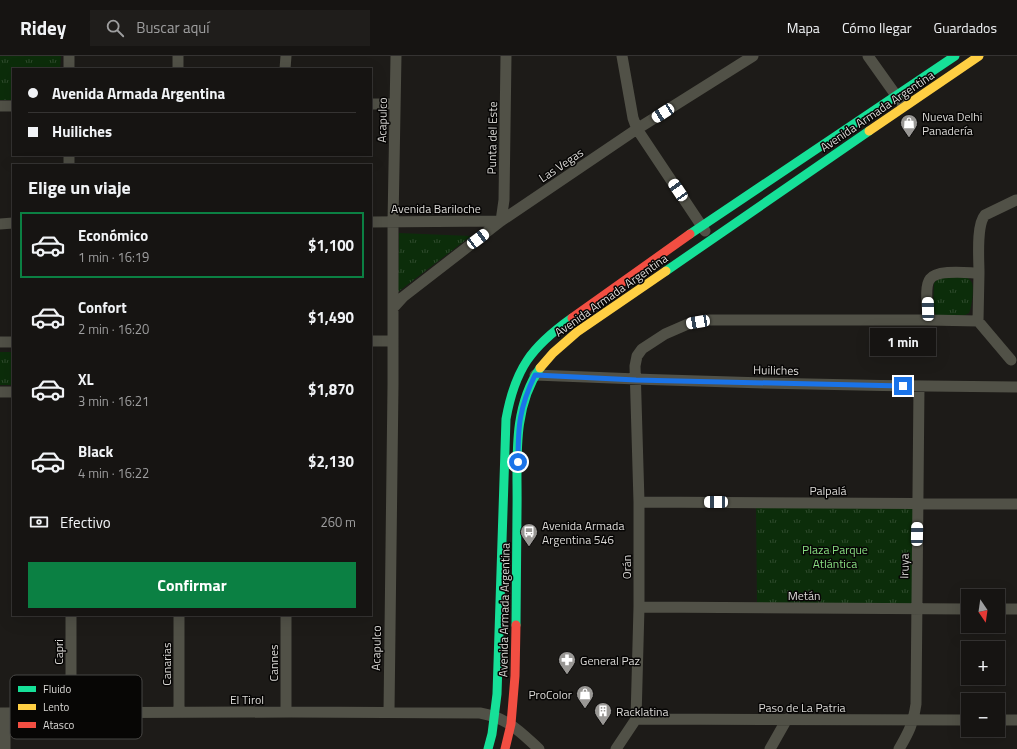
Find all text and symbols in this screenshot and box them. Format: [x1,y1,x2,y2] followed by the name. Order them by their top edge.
[90,10,370,46] search box
[20,13,66,42] text: Ridey
[136,16,210,39] text: Buscar aquí
[104,17,126,39] icon: search
[787,17,820,38] text: Mapa
[842,17,912,38] text: Cómo llegar
[934,17,997,38] text: Guardados
[816,66,938,156] street label: Avenida Armada Argentina
[52,82,225,105] text: Avenida Armada Argentina
[372,97,392,143] street label: Acapulco
[482,101,502,175] street label: Punta del Este
[650,101,676,125] car
[922,107,982,140] place label: Nueva Delhi Panadería
[899,113,919,138] shop icon: Nueva Delhi Panadería
[52,120,112,143] text: Huiliches
[535,143,588,187] street label: Las Vegas
[28,174,131,201] text: Elige un viaje
[666,177,690,203] car
[391,199,481,218] street label: Avenida Bariloche
[78,224,148,247] text: Económico
[30,227,66,263] icon: car
[465,227,491,251] car
[308,234,354,257] text: $1,100
[78,247,149,267] text: 1 min · 16:19
[551,249,671,341] street label: Avenida Armada Argentina
[78,296,127,319] text: Confort
[922,297,934,321] car
[30,299,66,335] icon: car
[308,306,354,329] text: $1,490
[685,314,711,330] car
[78,319,149,339] text: 2 min · 16:20
[870,328,936,356] callout: 1 min
[887,332,919,352] text: 1 min
[753,360,799,380] street label: Huiliches
[78,368,94,391] text: XL
[30,371,66,407] icon: car
[894,377,912,395] route end
[308,378,354,401] text: $1,870
[78,391,149,411] text: 3 min · 16:21
[78,440,113,463] text: Black
[30,443,66,479] icon: car
[308,450,354,473] text: $2,130
[509,453,527,471] route start
[78,463,149,483] text: 4 min · 16:22
[810,481,846,500] street label: Palpalá
[704,496,728,508] car
[28,511,50,533] icon: cash
[60,511,111,534] text: Efectivo
[320,512,356,532] text: 260 m
[542,516,624,549] place label: Avenida Armada Argentina 546
[519,522,539,547] bus stop icon: Avenida Armada Argentina 546
[911,522,923,546] car
[802,540,868,573] park label: Plaza Parque Atlántica
[493,543,515,677] street label: Avenida Armada Argentina
[894,553,914,579] street label: Iruya
[617,555,636,579] street label: Orán
[28,562,356,608] button: Confirmar
[788,586,820,605] street label: Metán
[961,589,1005,633] north arrow
[961,589,1005,737] map controls
[366,625,386,671] street label: Acapulco
[49,639,68,665] street label: Capri
[961,641,1005,685] button: +
[157,642,176,686] street label: Canarias
[264,644,283,682] street label: Cannes
[557,650,577,675] pharmacy icon: General Paz
[580,651,640,670] place label: General Paz
[10,675,142,739] legend
[43,681,71,697] text: Fluido
[575,684,595,709] shop icon: ProColor
[529,685,572,704] place label: ProColor
[230,690,264,709] street label: El Tirol
[961,693,1005,737] button: −
[758,698,846,717] street label: Paso de La Patria
[43,699,70,715] text: Lento
[593,701,613,726] building icon: Racklatina
[616,702,668,721] place label: Racklatina
[43,717,75,733] text: Atasco

